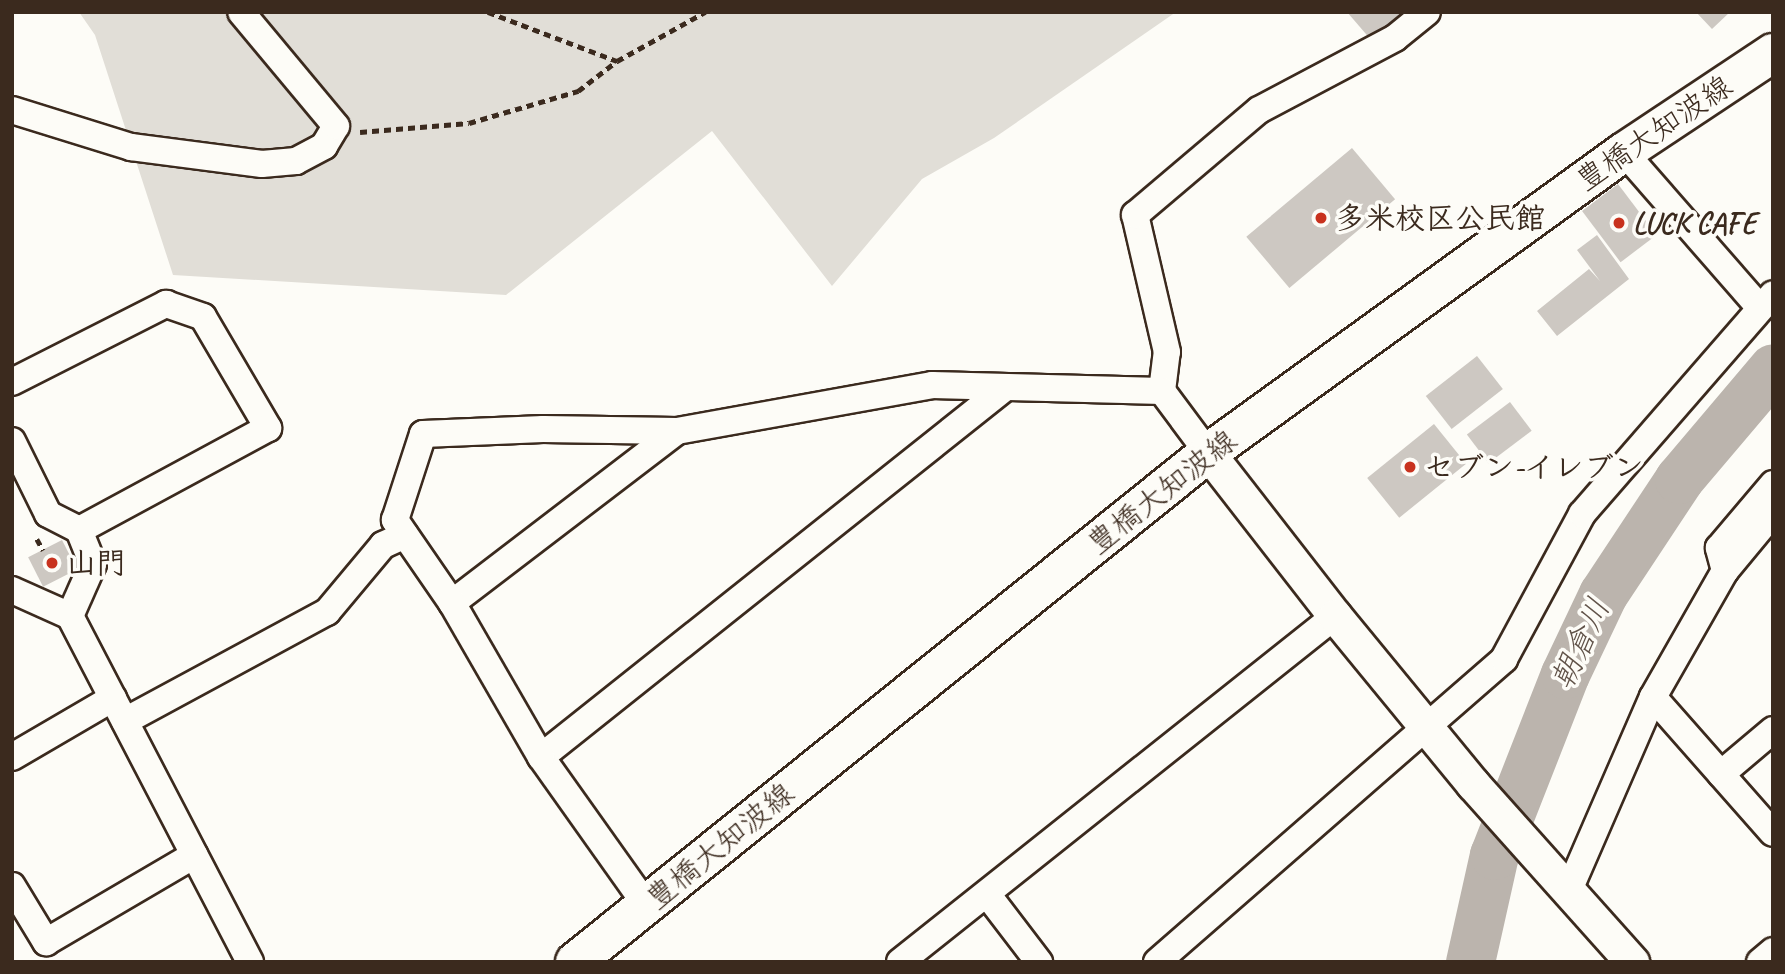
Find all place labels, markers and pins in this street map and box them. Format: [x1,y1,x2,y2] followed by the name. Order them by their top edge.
[1335,200,1545,236] place label: 多米校区公民館
[1633,205,1755,241] place label: LUCK CAFE
[1313,210,1329,226] marker: 多米校区公民館
[1611,215,1627,231] marker: LUCK CAFE
[1424,449,1644,485] place label: セブン-イレブン
[1402,459,1418,475] marker: セブン-イレブン
[66,545,126,581] place label: 山門
[44,555,60,571] marker: 山門

